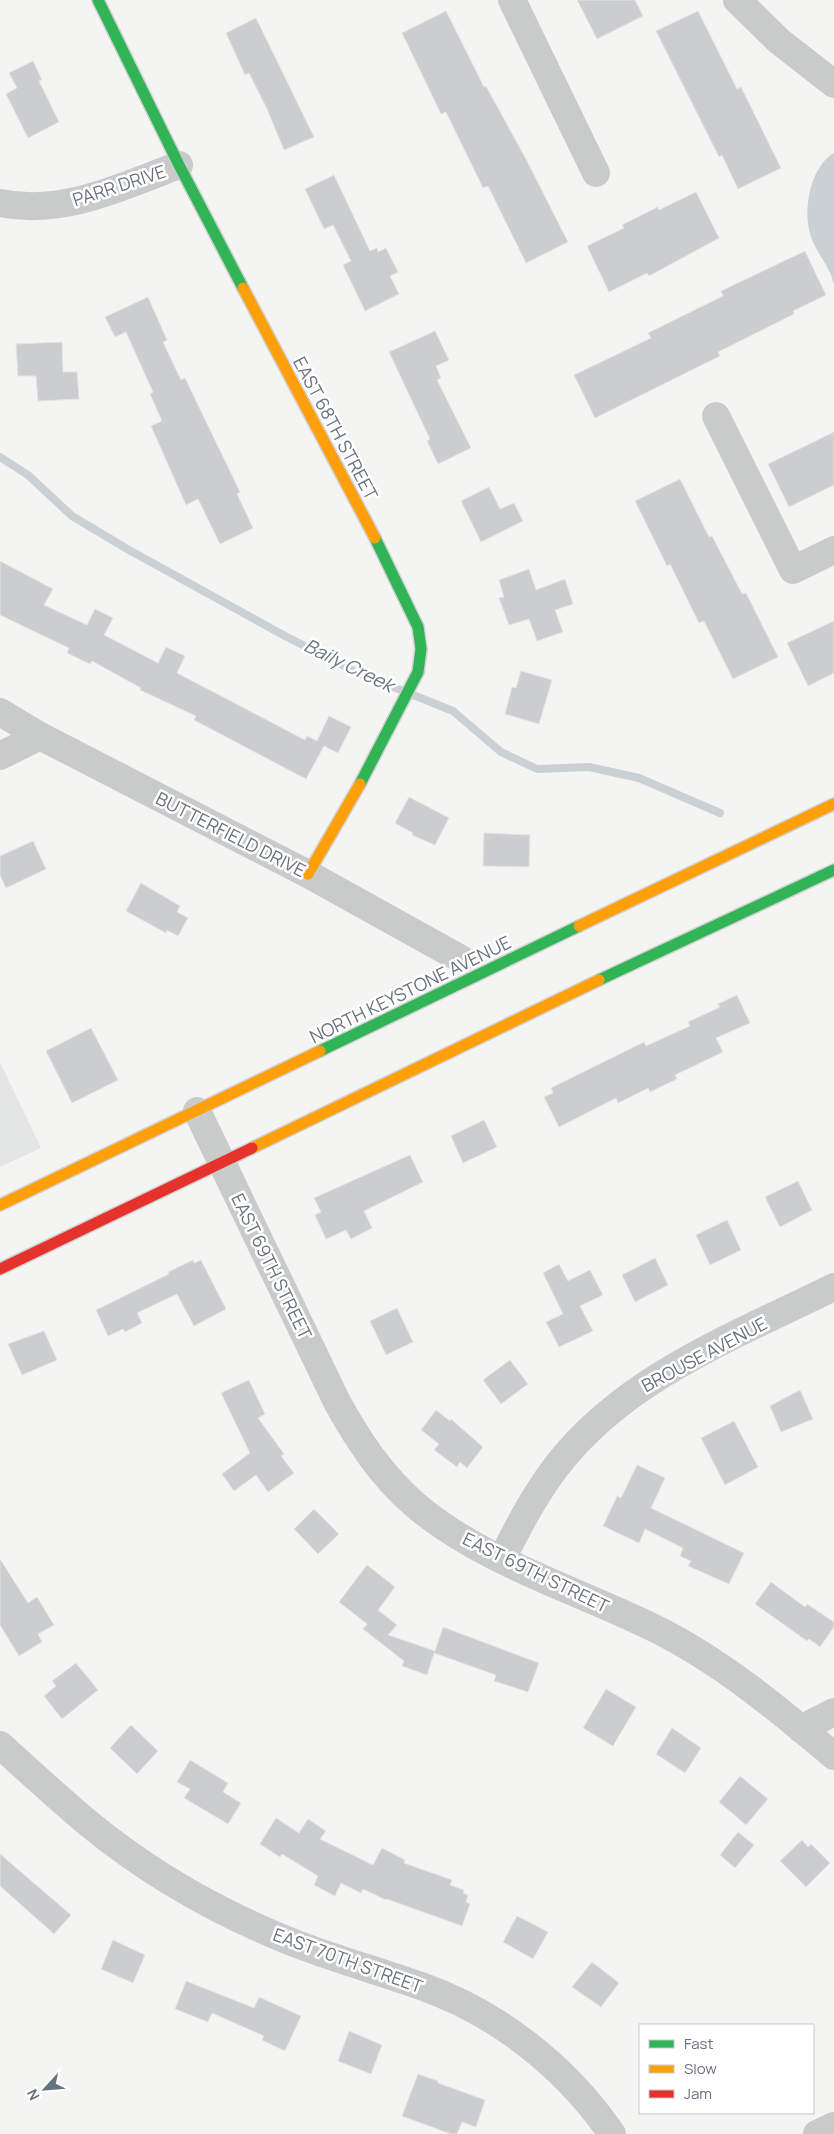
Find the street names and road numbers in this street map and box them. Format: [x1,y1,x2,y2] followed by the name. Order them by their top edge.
[69,159,169,211] street label: PARR DRIVE
[288,352,384,504] street label: EAST 68TH STREET
[152,786,310,882] street label: BUTTERFIELD DRIVE
[305,930,515,1048] street label: NORTH KEYSTONE AVENUE
[226,1189,318,1343] street label: EAST 69TH STREET
[637,1311,771,1397] street label: BROUSE AVENUE
[459,1526,613,1618] street label: EAST 69TH STREET
[270,1922,426,1998] street label: EAST 70TH STREET

